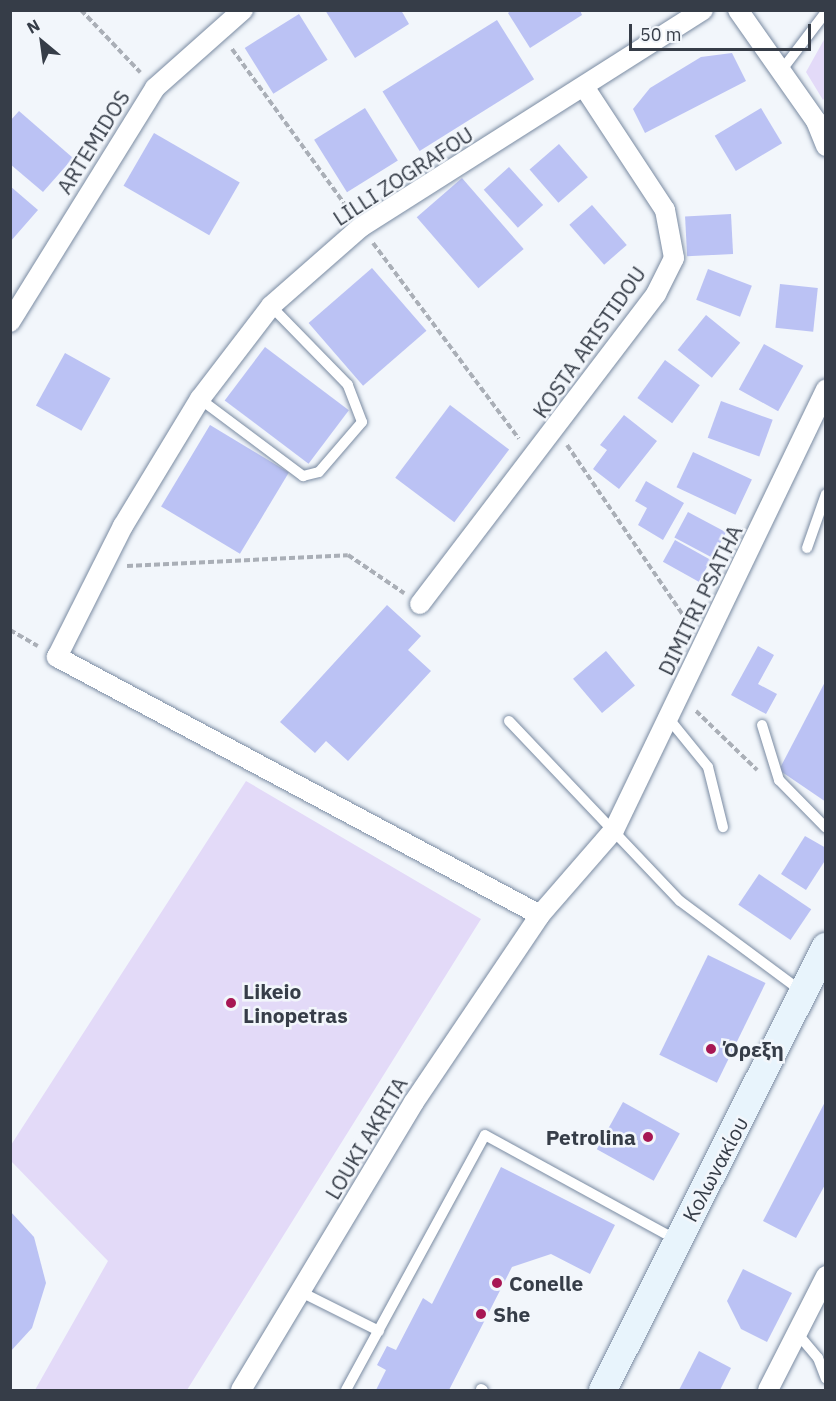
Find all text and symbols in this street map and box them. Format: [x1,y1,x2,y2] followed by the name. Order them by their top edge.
[12,12,72,72] north arrow
[632,12,814,50] scale bar
[23,15,43,38] text: N
[640,23,682,46] text: 50 m
[51,86,135,198] street label: ARTEMIDOS
[328,121,478,231] street label: LILLI ZOGRAFOU
[527,261,651,423] street label: KOSTA ARISTIDOU
[653,521,747,679] street label: DIMITRI PSATHA
[243,978,348,1028] place label: Likeio Linopetras
[224,996,238,1010] marker: Likeio Linopetras
[723,1036,784,1062] place label: Όρεξη
[704,1042,718,1056] marker: Όρεξη
[320,1072,412,1204] street label: LOUKI AKRITA
[677,1112,753,1226] street label: Κολωνακίου
[546,1124,636,1150] place label: Petrolina
[641,1130,655,1144] marker: Petrolina
[509,1270,583,1296] place label: Conelle
[490,1276,504,1290] marker: Conelle
[493,1301,530,1327] place label: She
[474,1307,488,1321] marker: She

